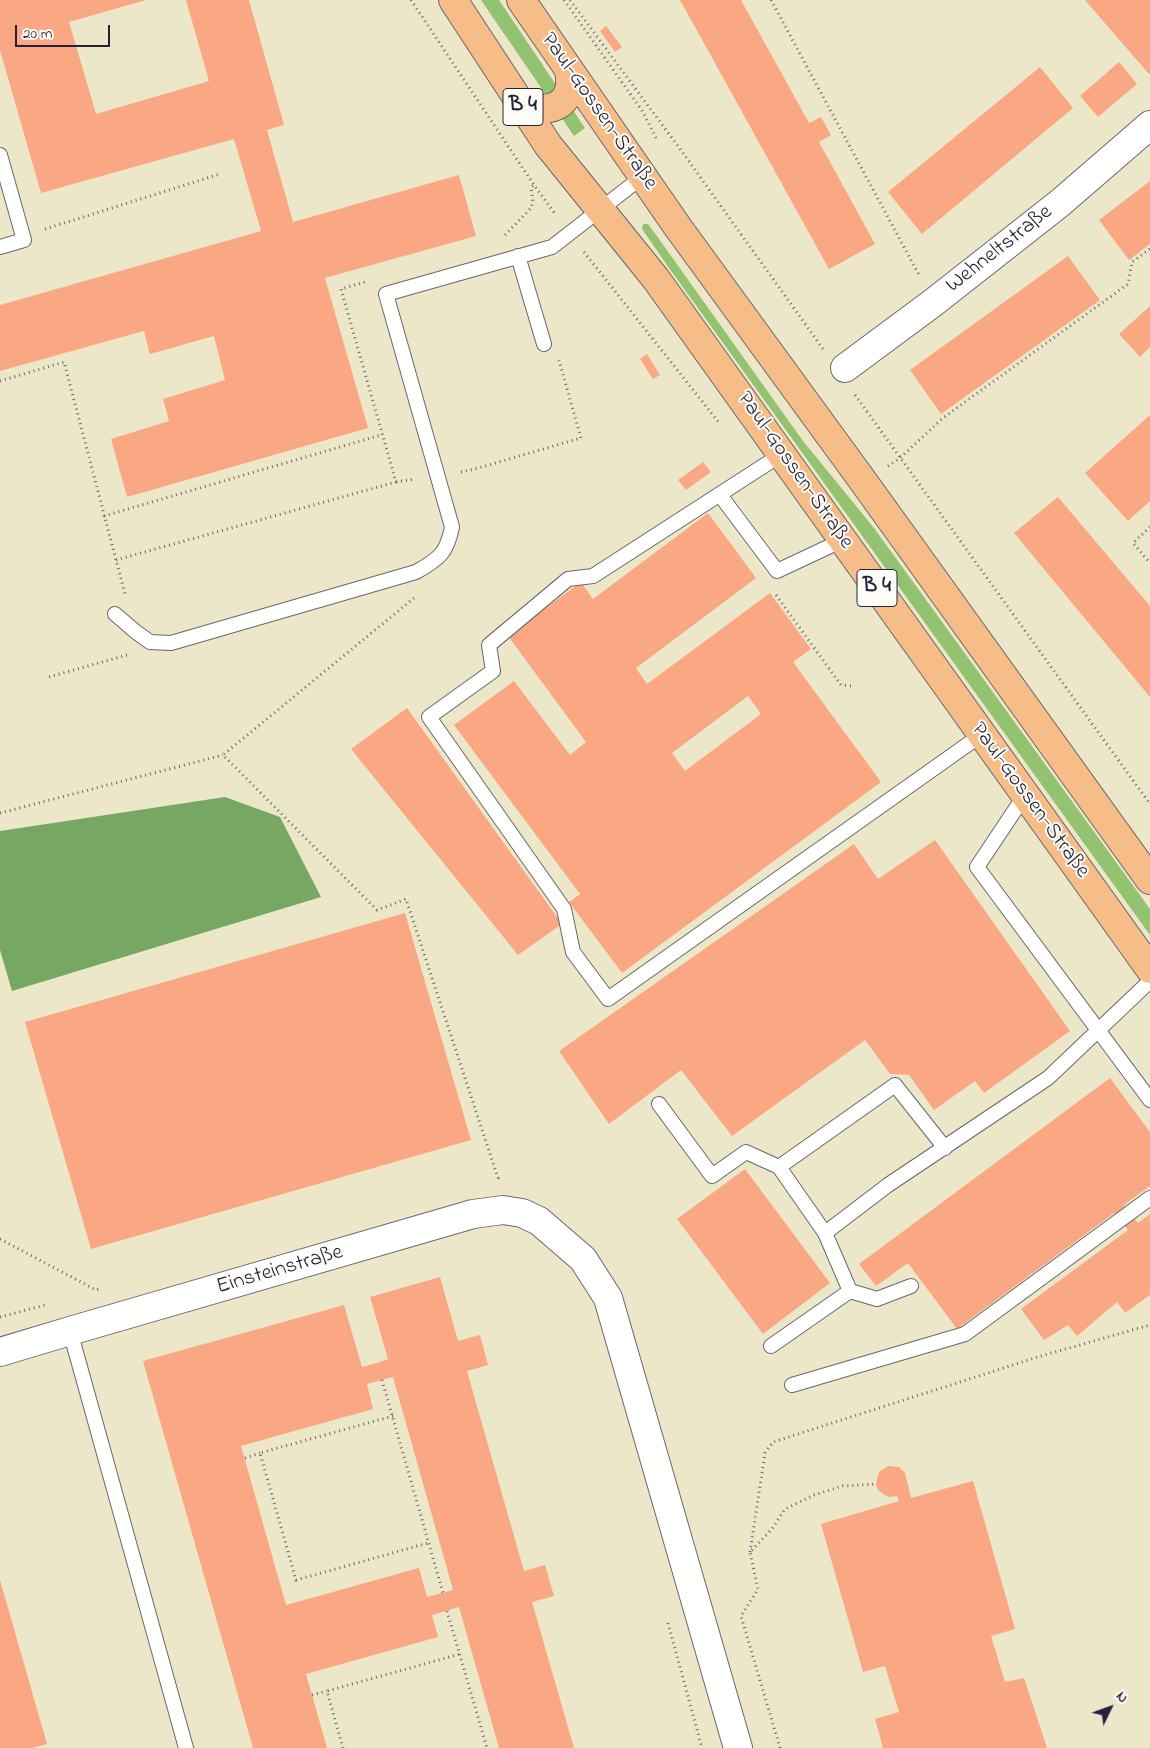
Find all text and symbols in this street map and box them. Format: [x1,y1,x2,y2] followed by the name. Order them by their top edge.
[18,15,112,47] scale bar
[23,23,52,45] text: 20 m
[534,28,662,196] street label: Paul-Gossen-Straße
[503,88,543,125] road number: B 4
[942,200,1058,300] street label: Wehneltstraße
[730,387,858,555] street label: Paul-Gossen-Straße
[857,570,897,606] road number: B 4
[964,718,1094,884] street label: Paul-Gossen-Straße
[214,1240,346,1302] street label: Einsteinstraße
[1085,1683,1135,1733] north arrow
[1111,1687,1132,1708] text: N

